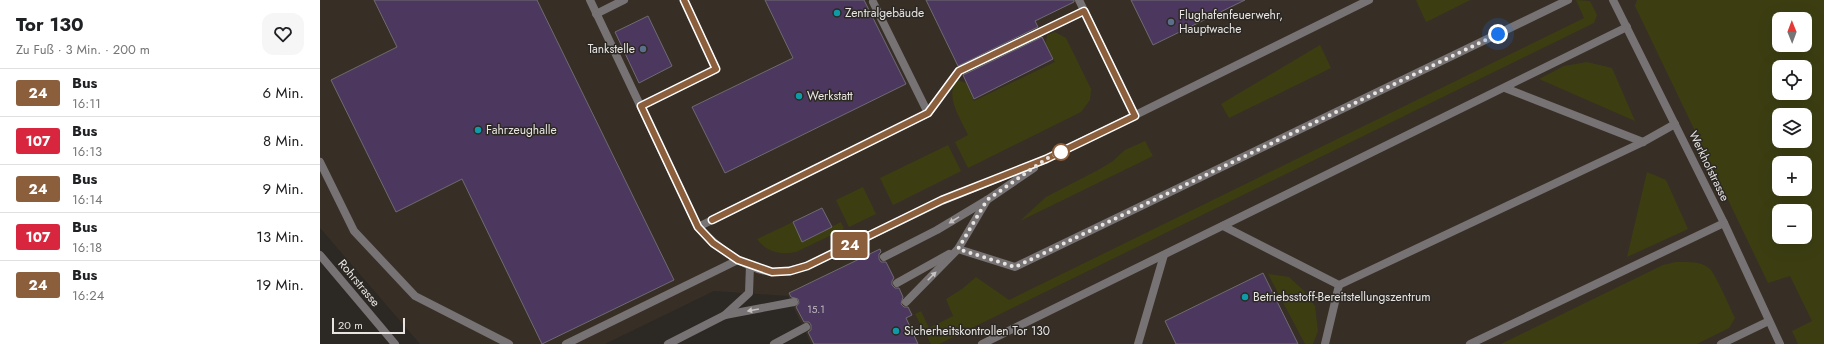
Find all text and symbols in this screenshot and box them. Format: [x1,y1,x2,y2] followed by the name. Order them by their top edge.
[845,4,924,22] place label: Zentralgebäude
[1179,6,1283,38] place label: Flughafenfeuerwehr, Hauptwache
[832,8,842,18] marker: Zentralgebäude
[16,11,84,38] text: Tor 130
[1772,12,1812,52] north arrow
[1772,12,1812,244] map controls
[262,13,304,55] button: heart
[1166,17,1176,27] marker: Flughafenfeuerwehr, Hauptwache
[1488,24,1508,44] your location
[16,40,150,59] text: Zu Fuß · 3 Min. · 200 m
[588,40,635,58] place label: Tankstelle
[638,44,648,54] marker: Tankstelle
[1772,60,1812,100] button: locate
[72,72,97,94] text: Bus
[262,82,304,104] text: 6 Min.
[29,83,47,103] text: 24
[807,87,853,105] place label: Werkstatt
[794,91,804,101] marker: Werkstatt
[72,94,101,113] text: 16:11
[1772,108,1812,148] button: layers
[72,120,97,142] text: Bus
[486,121,557,139] place label: Fahrzeughalle
[473,125,483,135] marker: Fahrzeughalle
[1684,128,1734,204] street label: Werkhofstrasse
[263,130,304,152] text: 8 Min.
[26,131,50,151] text: 107
[72,142,102,161] text: 16:13
[1052,143,1070,161] unlabelled marker
[1772,156,1812,196] button: +
[72,168,97,190] text: Bus
[262,178,304,200] text: 9 Min.
[29,179,47,199] text: 24
[72,190,103,209] text: 16:14
[1772,204,1812,244] button: −
[72,216,97,238] text: Bus
[949,216,959,224] one-way arrow
[256,226,304,248] text: 13 Min.
[26,227,50,247] text: 107
[832,232,868,258] line badge: 24
[841,235,859,255] text: 24
[72,238,102,257] text: 16:18
[334,255,384,311] street label: Rohrstrasse
[72,264,97,286] text: Bus
[927,271,937,281] one-way arrow
[256,274,304,296] text: 19 Min.
[29,275,47,295] text: 24
[72,286,104,305] text: 16:24
[1253,288,1431,306] place label: Betriebsstoff-Bereitstellungszentrum
[1240,292,1250,302] marker: Betriebsstoff-Bereitstellungszentrum
[807,302,825,317] house number: 15.1
[747,307,759,313] one-way arrow
[332,316,405,335] scale bar
[338,317,363,333] text: 20 m
[904,322,1050,340] place label: Sicherheitskontrollen Tor 130
[891,326,901,336] marker: Sicherheitskontrollen Tor 130

